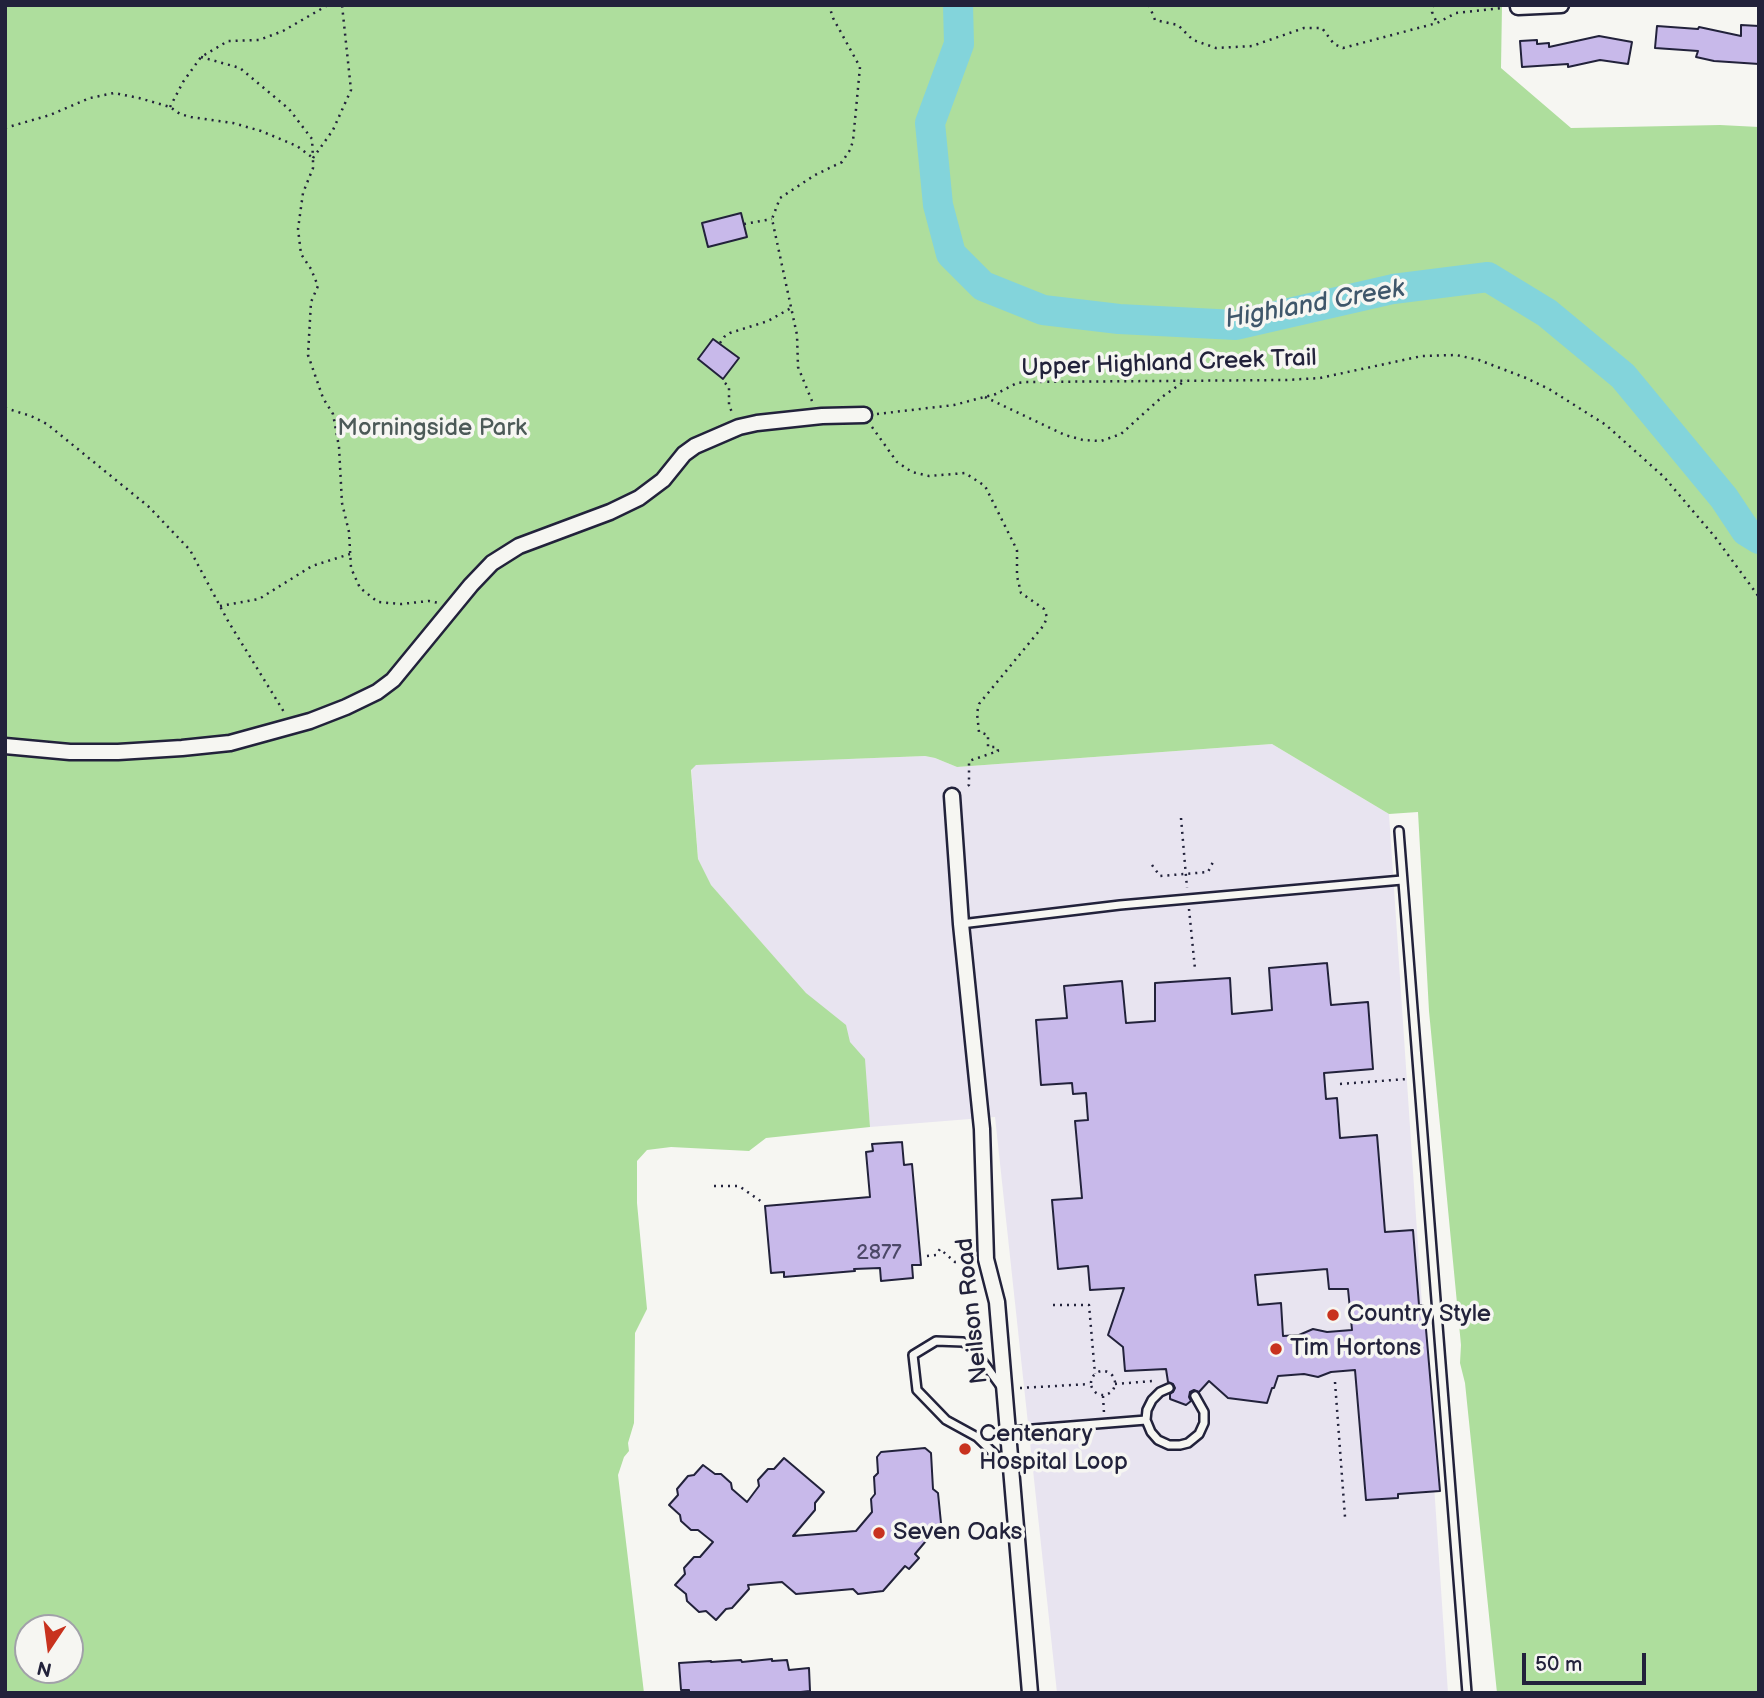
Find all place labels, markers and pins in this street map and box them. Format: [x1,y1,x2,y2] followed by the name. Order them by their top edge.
[1347,1301,1491,1329] place label: Country Style
[1325,1307,1341,1323] marker: Country Style
[1290,1335,1421,1363] place label: Tim Hortons
[1268,1341,1284,1357] marker: Tim Hortons
[979,1421,1128,1477] place label: Centenary Hospital Loop
[957,1441,973,1457] marker: Centenary Hospital Loop
[893,1519,1022,1547] place label: Seven Oaks
[871,1525,887,1541] marker: Seven Oaks

